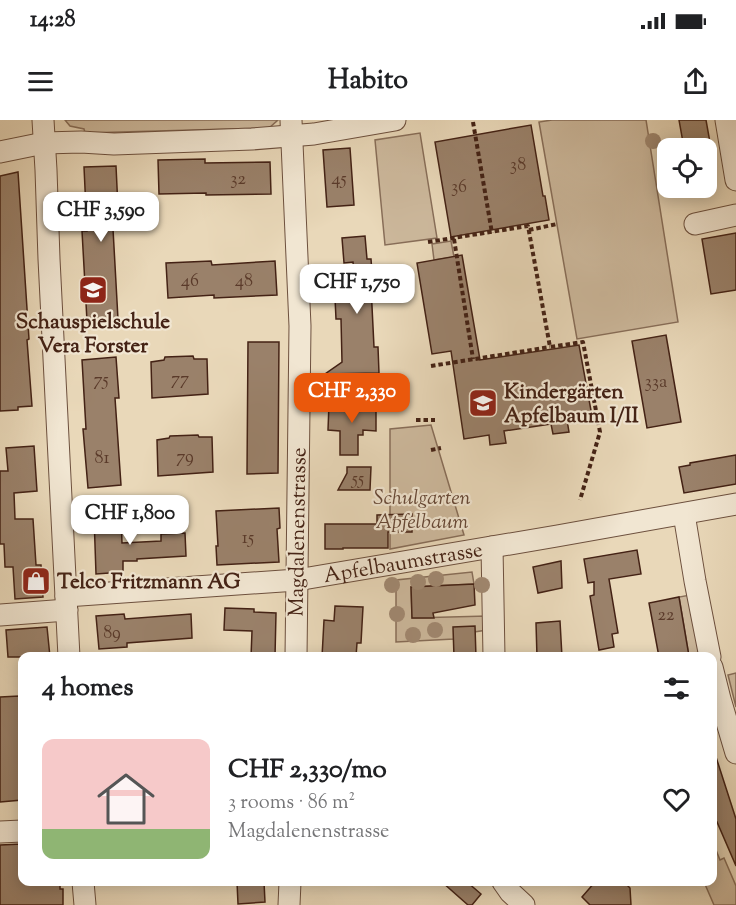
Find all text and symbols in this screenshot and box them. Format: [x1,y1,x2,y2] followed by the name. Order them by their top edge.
[30,5,76,37] text: 14:28
[328,62,408,101] text: Habito
[24,65,57,98] icon: menu
[679,65,712,98] icon: share
[657,138,717,198] map controls
[657,138,717,198] button: locate
[510,153,526,179] house number: 38
[230,167,246,193] house number: 32
[331,167,347,193] house number: 45
[451,175,467,201] house number: 36
[32,192,170,243] pin: CHF 3,590
[57,197,145,226] text: CHF 3,590
[288,264,426,315] pin: CHF 1,750
[181,269,199,295] house number: 46
[235,269,253,295] house number: 48
[314,269,400,298] text: CHF 1,750
[77,274,109,306] school or university icon: Schauspielschule Vera Forster
[16,308,170,362] place label: Schauspielschule Vera Forster
[171,367,189,393] house number: 77
[93,368,109,394] house number: 75
[645,370,667,396] house number: 33a
[283,373,421,424] pin: CHF 2,330
[308,378,396,407] text: CHF 2,330
[504,378,639,432] place label: Kindergärten Apfelbaum I/II
[467,387,499,419] school or university icon: Kindergärten Apfelbaum I/II
[176,445,194,471] house number: 79
[94,446,110,472] house number: 81
[283,447,315,617] street label: Magdalenenstrasse
[351,467,364,493] house number: 55
[373,484,471,538] park label: Schulgarten Apfelbaum
[61,495,199,546] pin: CHF 1,800
[85,500,175,529] text: CHF 1,800
[242,526,254,552] house number: 15
[322,536,485,592] street label: Apfelbaumstrasse
[20,565,52,597] shop icon: Telco Fritzmann AG
[57,568,240,598] place label: Telco Fritzmann AG
[658,603,675,629] house number: 22
[103,621,121,647] house number: 89
[42,670,133,707] text: 4 homes
[660,672,693,705] icon: filters
[228,752,387,789] text: CHF 2,330/mo
[90,763,162,835] icon: home
[660,783,693,816] icon: heart
[228,789,355,818] text: 3 rooms · 86 m²
[228,818,389,847] text: Magdalenenstrasse

